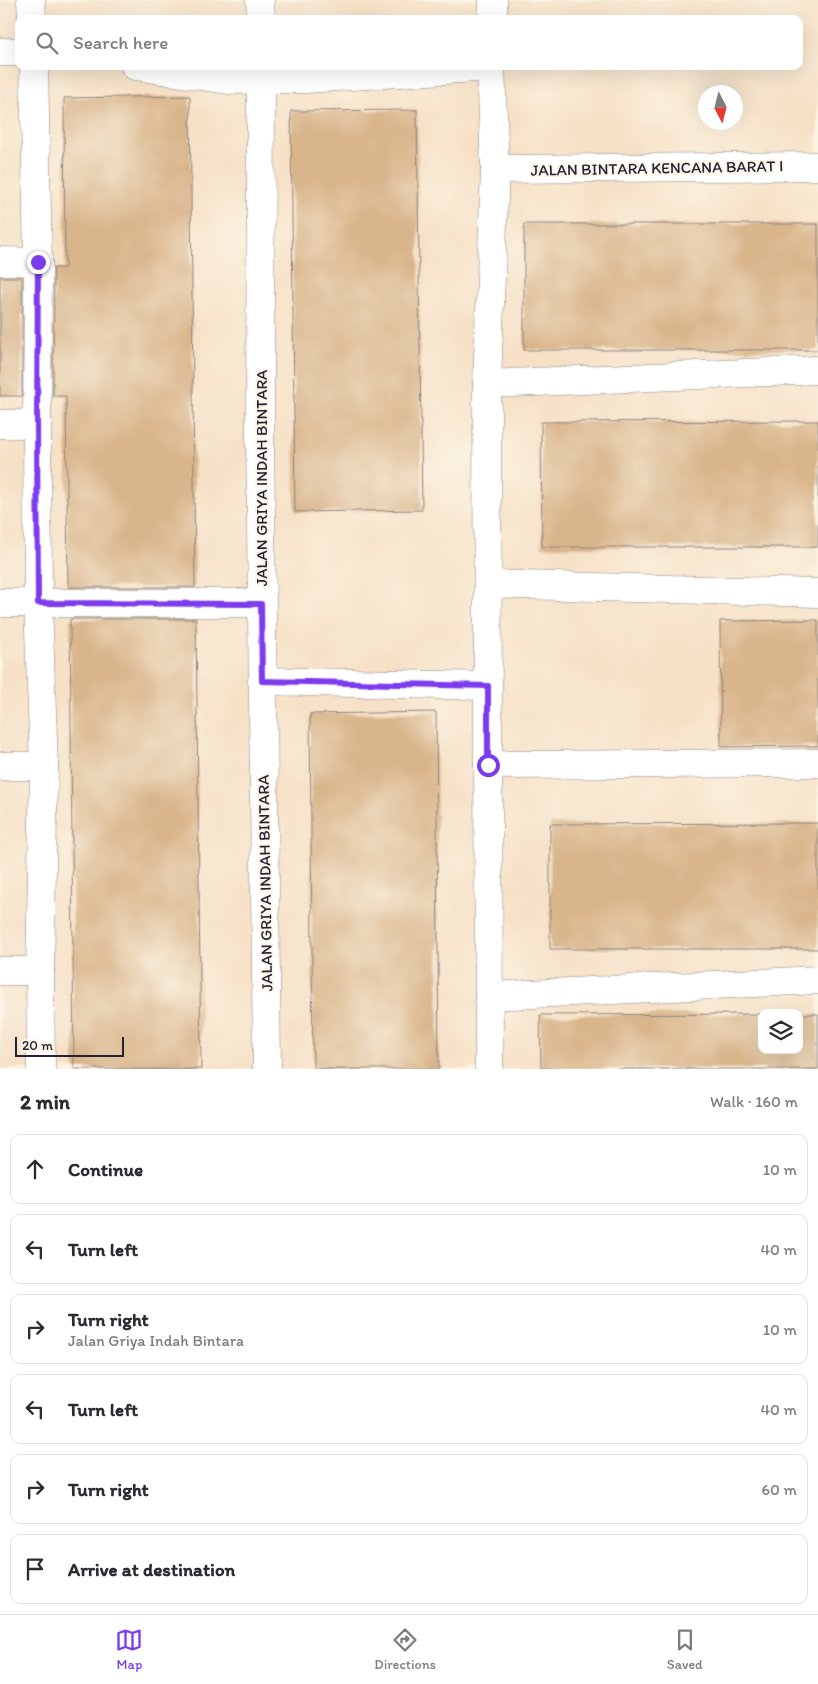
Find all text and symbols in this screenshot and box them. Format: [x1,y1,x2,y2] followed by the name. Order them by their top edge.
[15,15,803,70] search box
[33,29,61,57] icon: search
[73,31,168,54] text: Search here
[698,85,743,130] north arrow
[531,156,783,180] street label: JALAN BINTARA KENCANA BARAT I
[27,251,50,274] route end
[252,370,271,586] street label: JALAN GRIYA INDAH BINTARA
[477,754,500,777] route start
[254,775,276,991] street label: JALAN GRIYA INDAH BINTARA
[758,1009,803,1054] map controls
[758,1009,803,1054] button: layers
[15,1034,124,1057] scale bar
[22,1037,53,1054] text: 20 m
[20,1089,70,1114] text: 2 min
[710,1092,798,1111] text: Walk · 160 m
[21,1155,49,1183] icon: ahead
[68,1158,143,1181] text: Continue
[763,1160,797,1179] text: 10 m
[21,1235,49,1263] icon: left
[68,1238,138,1261] text: Turn left
[760,1240,797,1259] text: 40 m
[68,1308,149,1331] text: Turn right
[21,1315,49,1343] icon: right
[763,1320,797,1339] text: 10 m
[68,1331,244,1350] text: Jalan Griya Indah Bintara
[21,1395,49,1423] icon: left
[68,1398,138,1421] text: Turn left
[760,1400,797,1419] text: 40 m
[21,1475,49,1503] icon: right
[68,1478,149,1501] text: Turn right
[762,1480,797,1499] text: 60 m
[21,1555,49,1583] icon: arrive
[68,1558,235,1581] text: Arrive at destination
[115,1626,143,1673] tab: Map
[374,1626,436,1673] tab: Directions
[667,1626,703,1673] tab: Saved

